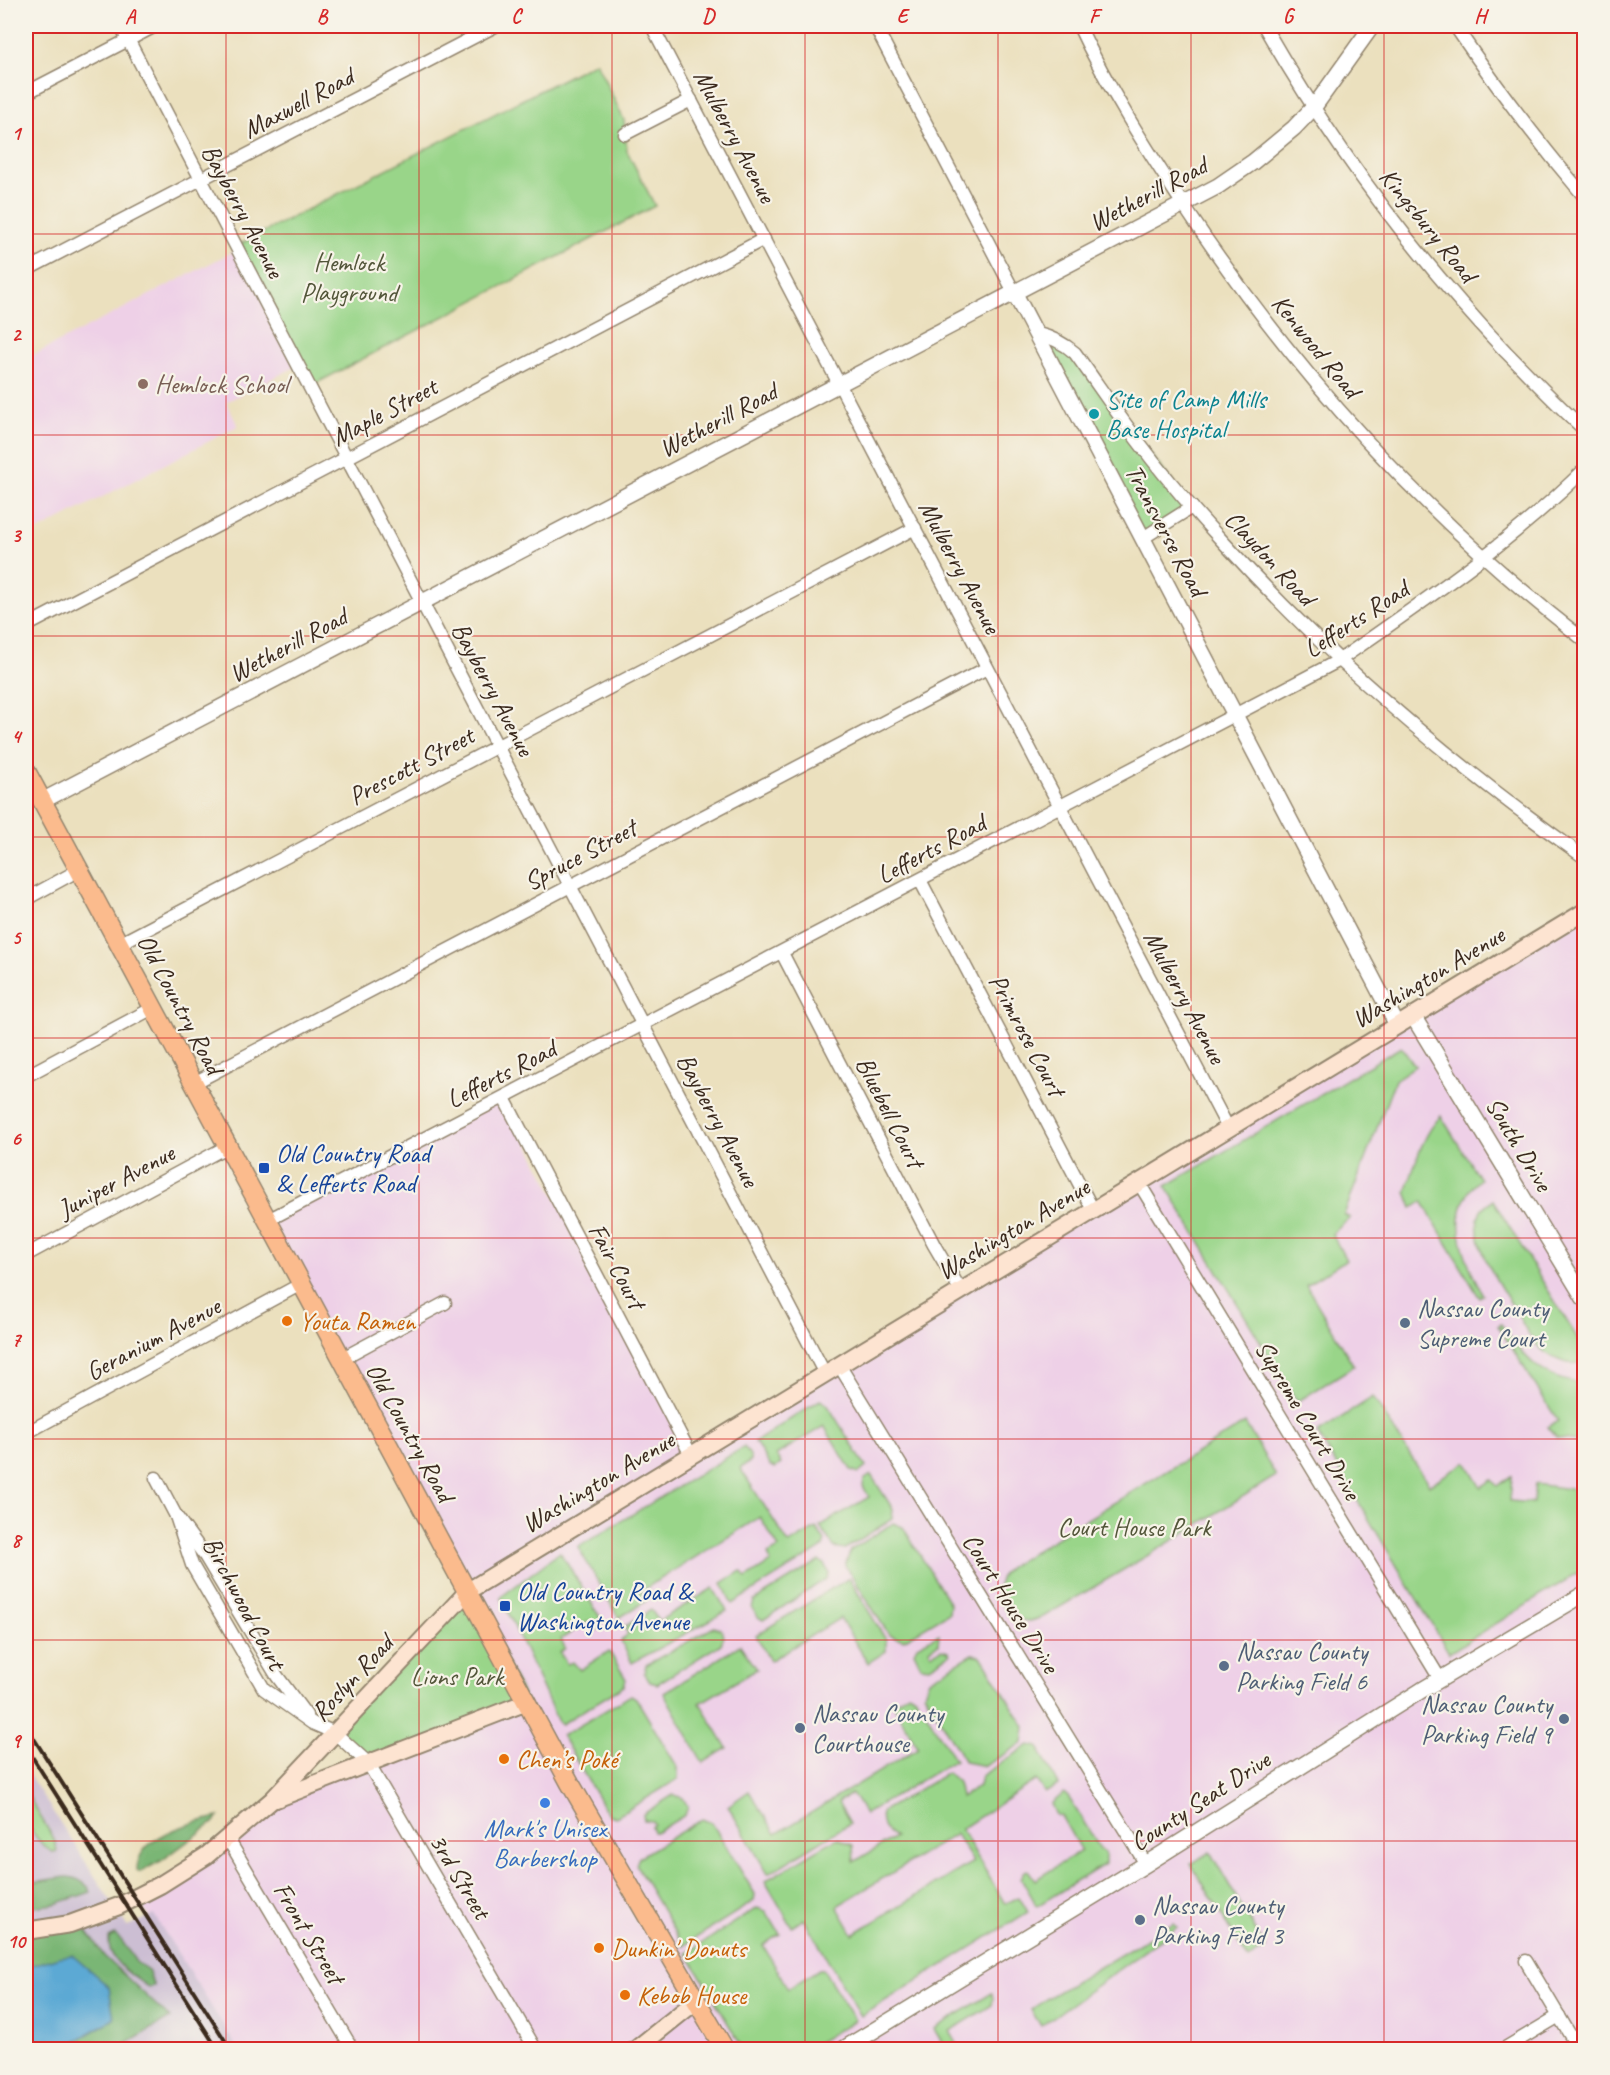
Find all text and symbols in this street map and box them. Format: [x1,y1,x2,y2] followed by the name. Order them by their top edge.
[125,4,137,29] text: A
[317,4,329,29] text: B
[511,4,523,29] text: C
[702,4,716,29] text: D
[897,4,911,29] text: E
[1089,4,1103,29] text: F
[1283,4,1296,29] text: G
[1474,4,1489,29] text: H
[237,58,362,146] street label: Maxwell Road
[686,64,785,210] street label: Mulberry Avenue
[12,121,23,146] text: 1
[194,138,293,285] street label: Bayberry Avenue
[1083,147,1216,239] street label: Wetherill Road
[1372,161,1487,292] street label: Kingsbury Road
[301,246,401,309] park label: Hemlock Playground
[1264,287,1370,407] street label: Kenwood Road
[12,322,23,347] text: 2
[155,368,293,401] place label: Hemlock School
[325,369,445,454] street label: Maple Street
[653,373,786,465] street label: Wetherill Road
[136,377,150,391] marker: Hemlock School
[1106,383,1268,446] place label: Site of Camp Mills Base Hospital
[1087,407,1101,421] marker: Site of Camp Mills Base Hospital
[1118,458,1216,605] street label: Transverse Road
[911,495,1010,641] street label: Mulberry Avenue
[1217,503,1325,615] street label: Claydon Road
[12,523,23,548] text: 3
[1297,571,1418,665] street label: Lefferts Road
[223,598,356,690] street label: Wetherill Road
[444,616,543,763] street label: Bayberry Avenue
[343,718,481,813] street label: Prescott Street
[12,724,24,749] text: 4
[871,805,994,891] street label: Lefferts Road
[518,810,645,898] street label: Spruce Street
[1346,918,1512,1035] street label: Washington Avenue
[12,925,23,950] text: 5
[1136,925,1235,1071] street label: Mulberry Avenue
[129,928,232,1083] street label: Old Country Road
[981,968,1075,1105] street label: Primrose Court
[441,1031,565,1116] street label: Lefferts Road
[669,1047,768,1194] street label: Bayberry Avenue
[848,1051,934,1176] street label: Bluebell Court
[1478,1091,1561,1199] street label: South Drive
[11,1126,22,1151] text: 6
[50,1136,181,1226] street label: Juniper Avenue
[276,1137,434,1200] place label: Old Country Road & Lefferts Road
[257,1161,271,1175] marker: Old Country Road & Lefferts Road
[931,1170,1097,1287] street label: Washington Avenue
[581,1218,655,1317] street label: Fair Court
[80,1289,228,1388] street label: Geranium Avenue
[1417,1292,1550,1355] place label: Nassau County Supreme Court
[299,1305,417,1338] place label: Youta Ramen
[280,1314,294,1328] marker: Youta Ramen
[1398,1316,1412,1330] marker: Nassau County Supreme Court
[12,1327,23,1352] text: 7
[1247,1334,1370,1508] street label: Supreme Court Drive
[358,1357,464,1511] street label: Old Country Road
[516,1423,682,1540] street label: Washington Avenue
[1057,1511,1212,1544] park label: Court House Park
[955,1527,1068,1681] street label: Court House Drive
[12,1528,24,1553] text: 8
[195,1531,294,1677] street label: Birchwood Court
[517,1575,695,1638] place label: Old Country Road & Washington Avenue
[498,1599,512,1613] marker: Old Country Road & Washington Avenue
[304,1625,403,1728] street label: Roslyn Road
[1236,1635,1369,1698] place label: Nassau County Parking Field 6
[1217,1659,1231,1673] marker: Nassau County Parking Field 6
[411,1660,506,1693] park label: Lions Park
[1421,1688,1554,1751] place label: Nassau County Parking Field 9
[812,1697,945,1760] place label: Nassau County Courthouse
[1557,1712,1571,1726] marker: Nassau County Parking Field 9
[793,1721,807,1735] marker: Nassau County Courthouse
[12,1728,23,1753] text: 9
[516,1743,621,1776] place label: Chen’s Poké
[1124,1743,1277,1858] street label: County Seat Drive
[497,1752,511,1766] marker: Chen’s Poké
[538,1796,552,1810] marker: Mark's Unisex Barbershop
[484,1812,608,1875] place label: Mark's Unisex Barbershop
[422,1827,499,1927] street label: 3rd Street
[266,1876,354,1993] street label: Front Street
[1152,1889,1285,1952] place label: Nassau County Parking Field 3
[1133,1913,1147,1927] marker: Nassau County Parking Field 3
[7,1929,27,1954] text: 10
[611,1932,748,1965] place label: Dunkin' Donuts
[592,1941,606,1955] marker: Dunkin' Donuts
[637,1979,748,2012] place label: Kebob House
[618,1988,632,2002] marker: Kebob House

